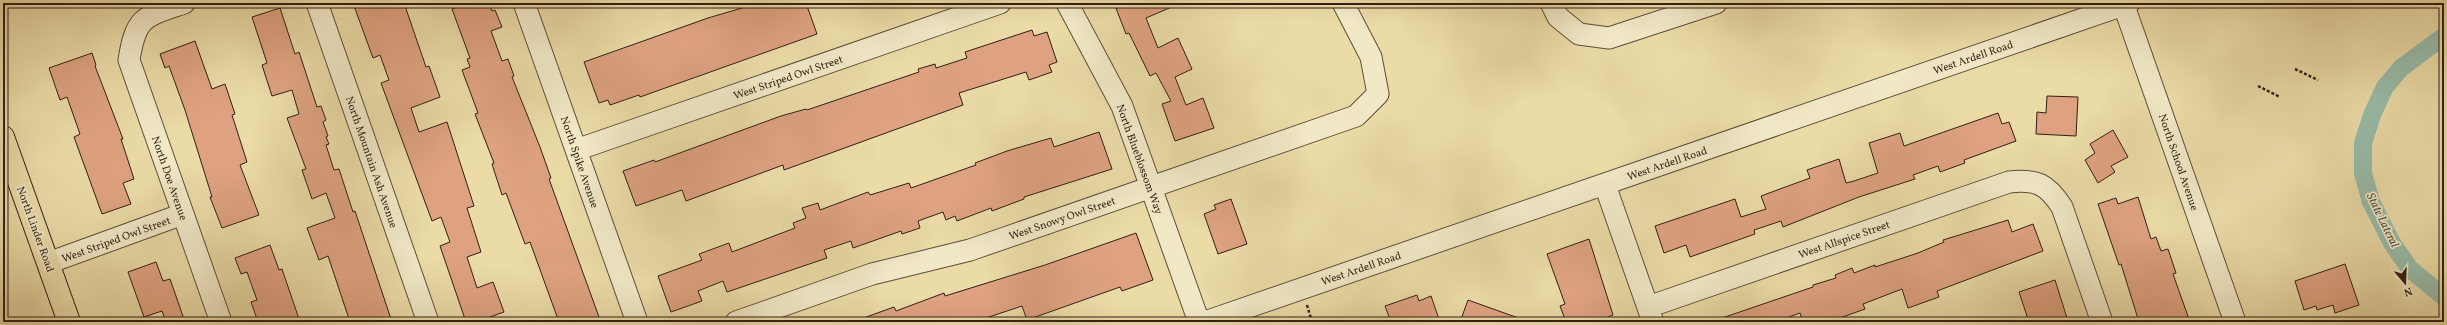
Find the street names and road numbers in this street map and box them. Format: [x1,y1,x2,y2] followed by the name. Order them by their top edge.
[1932,38,2015,79] street label: West Ardell Road
[732,53,845,104] street label: West Striped Owl Street
[341,95,400,230] street label: North Mountain Ash Avenue
[1112,102,1166,217] street label: North Blueblossom Way
[2154,112,2201,213] street label: North School Avenue
[556,115,601,210] street label: North Spike Avenue
[147,134,190,223] street label: North Doe Avenue
[1626,144,1709,185] street label: West Ardell Road
[12,185,57,275] street label: North Linder Road
[1007,194,1118,245] street label: West Snowy Owl Street
[60,214,173,267] street label: West Striped Owl Street
[1797,218,1892,263] street label: West Allspice Street
[1320,249,1403,290] street label: West Ardell Road

